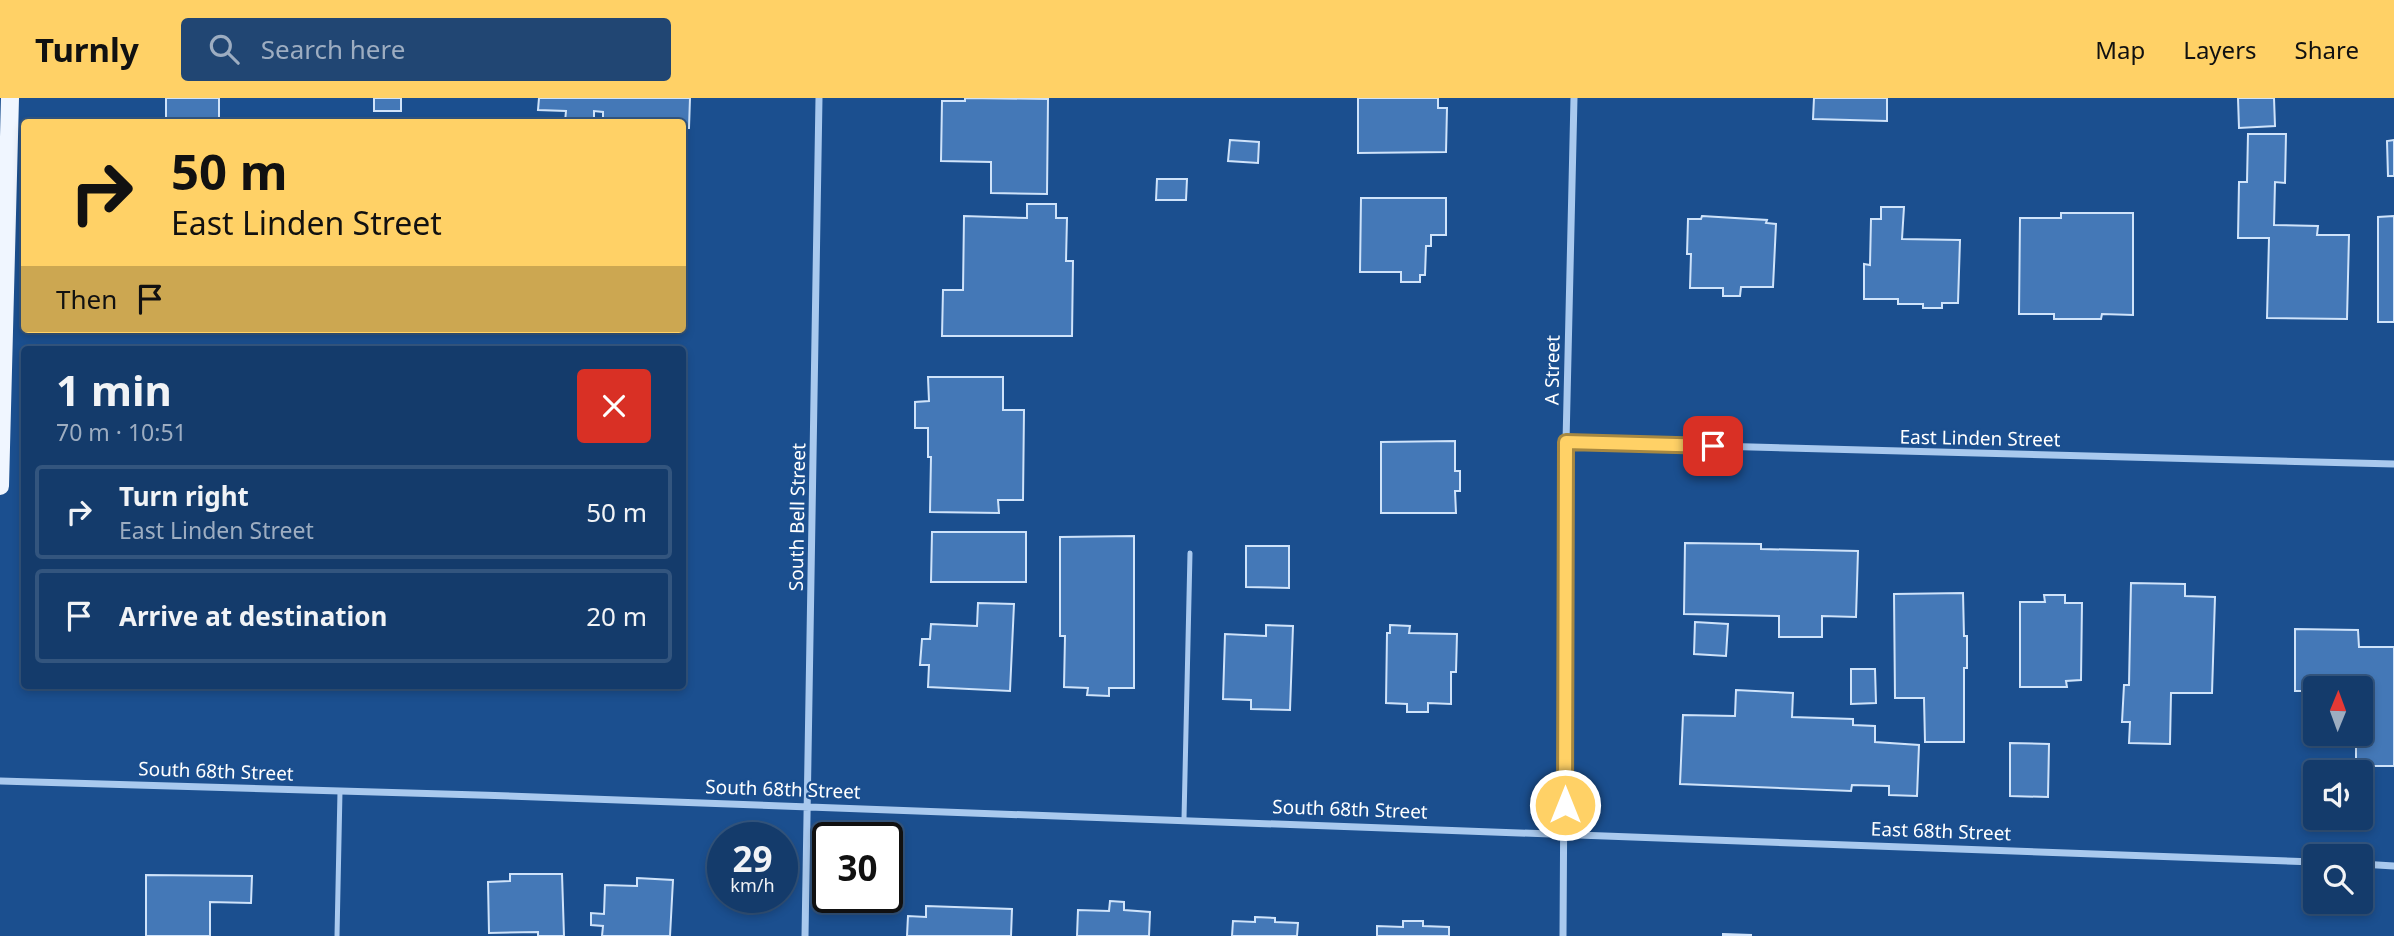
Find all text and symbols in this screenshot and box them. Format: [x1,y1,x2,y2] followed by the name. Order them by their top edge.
[181,18,671,81] search box
[35,27,139,72] text: Turnly
[205,30,243,68] icon: search
[261,31,405,67] text: Search here
[2095,33,2145,66] text: Map
[2183,33,2257,66] text: Layers
[2295,33,2359,66] text: Share
[171,138,288,204] text: 50 m
[56,147,147,238] icon: right
[171,201,442,244] text: East Linden Street
[131,280,169,318] icon: arrive
[56,281,117,317] text: Then
[1538,335,1566,405] street label: A Street
[56,361,172,418] text: 1 min
[577,369,651,443] button: close
[56,416,187,448] text: 70 m · 10:51
[1683,416,1743,476] pin
[1899,424,2061,452] street label: East Linden Street
[1694,427,1732,465] icon: arrive
[783,443,811,591] street label: South Bell Street
[119,478,249,514] text: Turn right
[60,493,98,531] icon: right
[586,494,647,530] text: 50 m
[119,514,314,546] text: East Linden Street
[60,597,98,635] icon: arrive
[119,598,388,634] text: Arrive at destination
[586,598,647,634] text: 20 m
[2303,676,2373,746] north arrow
[2303,676,2373,914] map controls
[138,755,294,787] street label: South 68th Street
[2303,760,2373,830] button: sound
[1528,768,1602,842] position arrow
[705,773,861,805] street label: South 68th Street
[1272,793,1428,825] street label: South 68th Street
[1870,816,2012,846] street label: East 68th Street
[812,822,903,913] speed limit sign: 30
[732,835,773,882] text: 29
[2303,844,2373,914] button: search
[730,873,775,897] text: km/h

